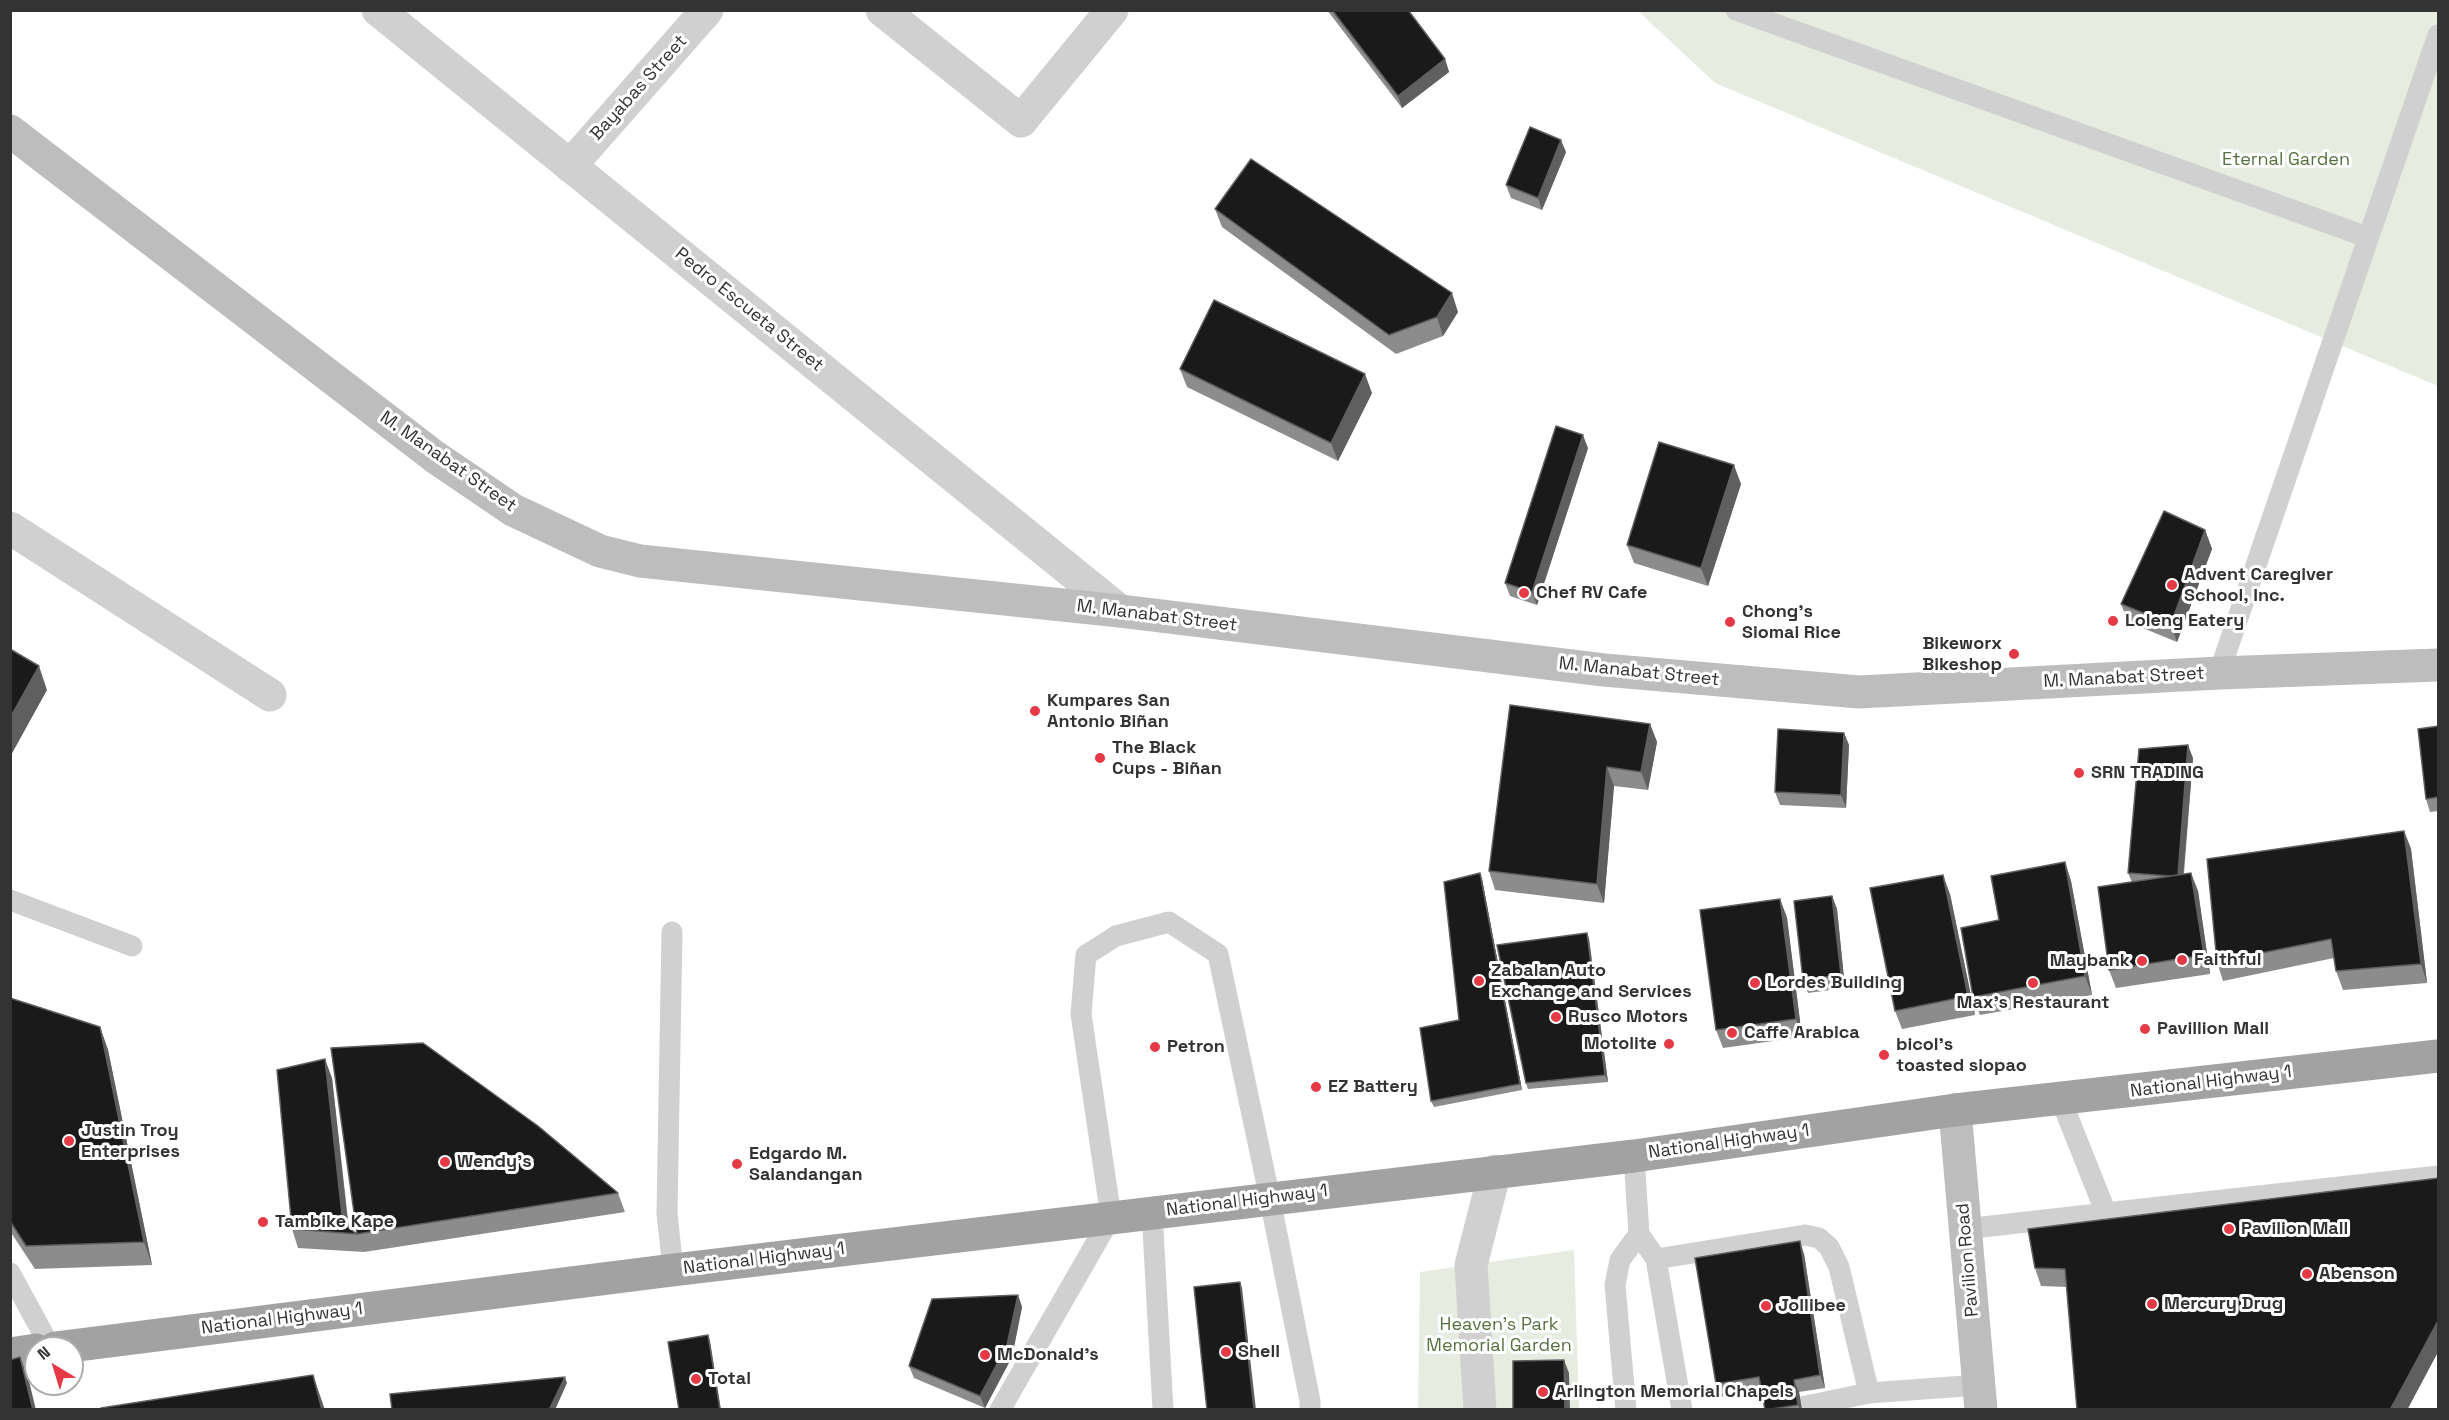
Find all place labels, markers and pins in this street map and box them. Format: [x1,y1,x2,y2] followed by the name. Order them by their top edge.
[2184,564,2333,606] place label: Advent Caregiver School, Inc.
[2165,578,2179,592] marker: Advent Caregiver School, Inc.
[1536,582,1647,604] place label: Chef RV Cafe
[1517,586,1531,600] marker: Chef RV Cafe
[1742,601,1841,644] place label: Chong's Siomai Rice
[2125,610,2244,632] place label: Loleng Eatery
[2106,614,2120,628] marker: Loleng Eatery
[1723,615,1737,629] marker: Chong's Siomai Rice
[1922,633,2002,676] place label: Bikeworx Bikeshop
[2007,647,2021,661] marker: Bikeworx Bikeshop
[1047,690,1170,732] place label: Kumpares San Antonio Biñan
[1028,704,1042,718] marker: Kumpares San Antonio Biñan
[1112,737,1222,780] place label: The Black Cups - Biñan
[1093,751,1107,765] marker: The Black Cups - Biñan
[2091,762,2204,784] place label: SRN TRADING
[2072,766,2086,780] marker: SRN TRADING
[2194,949,2261,971] place label: Faithful
[2050,950,2130,972] place label: Maybank
[2175,953,2189,967] marker: Faithful
[2135,954,2149,968] marker: Maybank
[1491,960,1692,1002] place label: Zabalan Auto Exchange and Services
[1767,972,1902,994] place label: Lordes Building
[1472,974,1486,988] marker: Zabalan Auto Exchange and Services
[1748,976,1762,990] marker: Lordes Building
[2026,976,2040,990] marker: Max's Restaurant
[1957,992,2109,1014] place label: Max's Restaurant
[1568,1006,1688,1028] place label: Rusco Motors
[1549,1010,1563,1024] marker: Rusco Motors
[2157,1018,2269,1040] place label: Pavillion Mall
[1744,1022,1860,1044] place label: Caffe Arabica
[2138,1022,2152,1036] marker: Pavillion Mall
[1725,1026,1739,1040] marker: Caffe Arabica
[1584,1033,1657,1055] place label: Motolite
[1896,1034,2027,1076] place label: bicol's toasted siopao
[1167,1036,1225,1058] place label: Petron
[1662,1037,1676,1051] marker: Motolite
[1148,1040,1162,1054] marker: Petron
[1877,1048,1891,1062] marker: bicol's toasted siopao
[1328,1076,1418,1098] place label: EZ Battery
[1309,1080,1323,1094] marker: EZ Battery
[81,1120,180,1162] place label: Justin Troy Enterprises
[62,1134,76,1148] marker: Justin Troy Enterprises
[749,1143,863,1186] place label: Edgardo M. Salandangan
[457,1151,532,1173] place label: Wendy's
[438,1155,452,1169] marker: Wendy's
[730,1157,744,1171] marker: Edgardo M. Salandangan
[275,1211,394,1233] place label: Tambike Kape
[256,1215,270,1229] marker: Tambike Kape
[2241,1218,2348,1240] place label: Pavilion Mall
[2222,1222,2236,1236] marker: Pavilion Mall
[2319,1263,2395,1285] place label: Abenson
[2300,1267,2314,1281] marker: Abenson
[2164,1293,2283,1315] place label: Mercury Drug
[1778,1295,1846,1317] place label: Jollibee
[2145,1297,2159,1311] marker: Mercury Drug
[1759,1299,1773,1313] marker: Jollibee
[1238,1341,1280,1363] place label: Shell
[997,1344,1099,1366] place label: McDonald's
[1219,1345,1233,1359] marker: Shell
[978,1348,992,1362] marker: McDonald's
[708,1368,751,1390] place label: Total
[689,1372,703,1386] marker: Total
[1555,1381,1794,1403] place label: Arlington Memorial Chapels
[1536,1385,1550,1399] marker: Arlington Memorial Chapels

